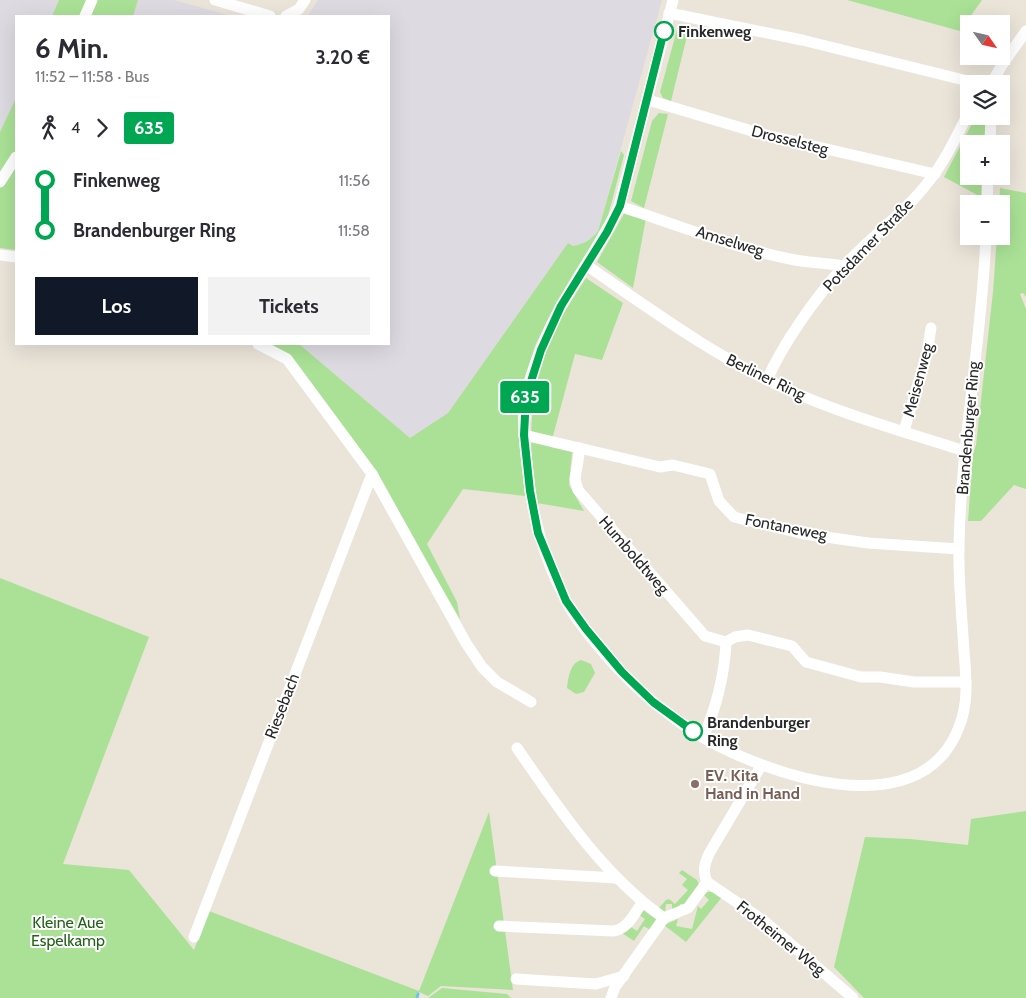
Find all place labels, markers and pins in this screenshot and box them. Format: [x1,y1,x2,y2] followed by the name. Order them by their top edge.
[654,21,674,41] marker: Finkenweg
[678,22,751,41] place label: Finkenweg
[707,713,810,750] place label: Brandenburger Ring
[683,721,703,741] marker: Brandenburger Ring
[705,766,800,803] place label: EV. Kita Hand in Hand
[689,778,701,790] marker: EV. Kita Hand in Hand

